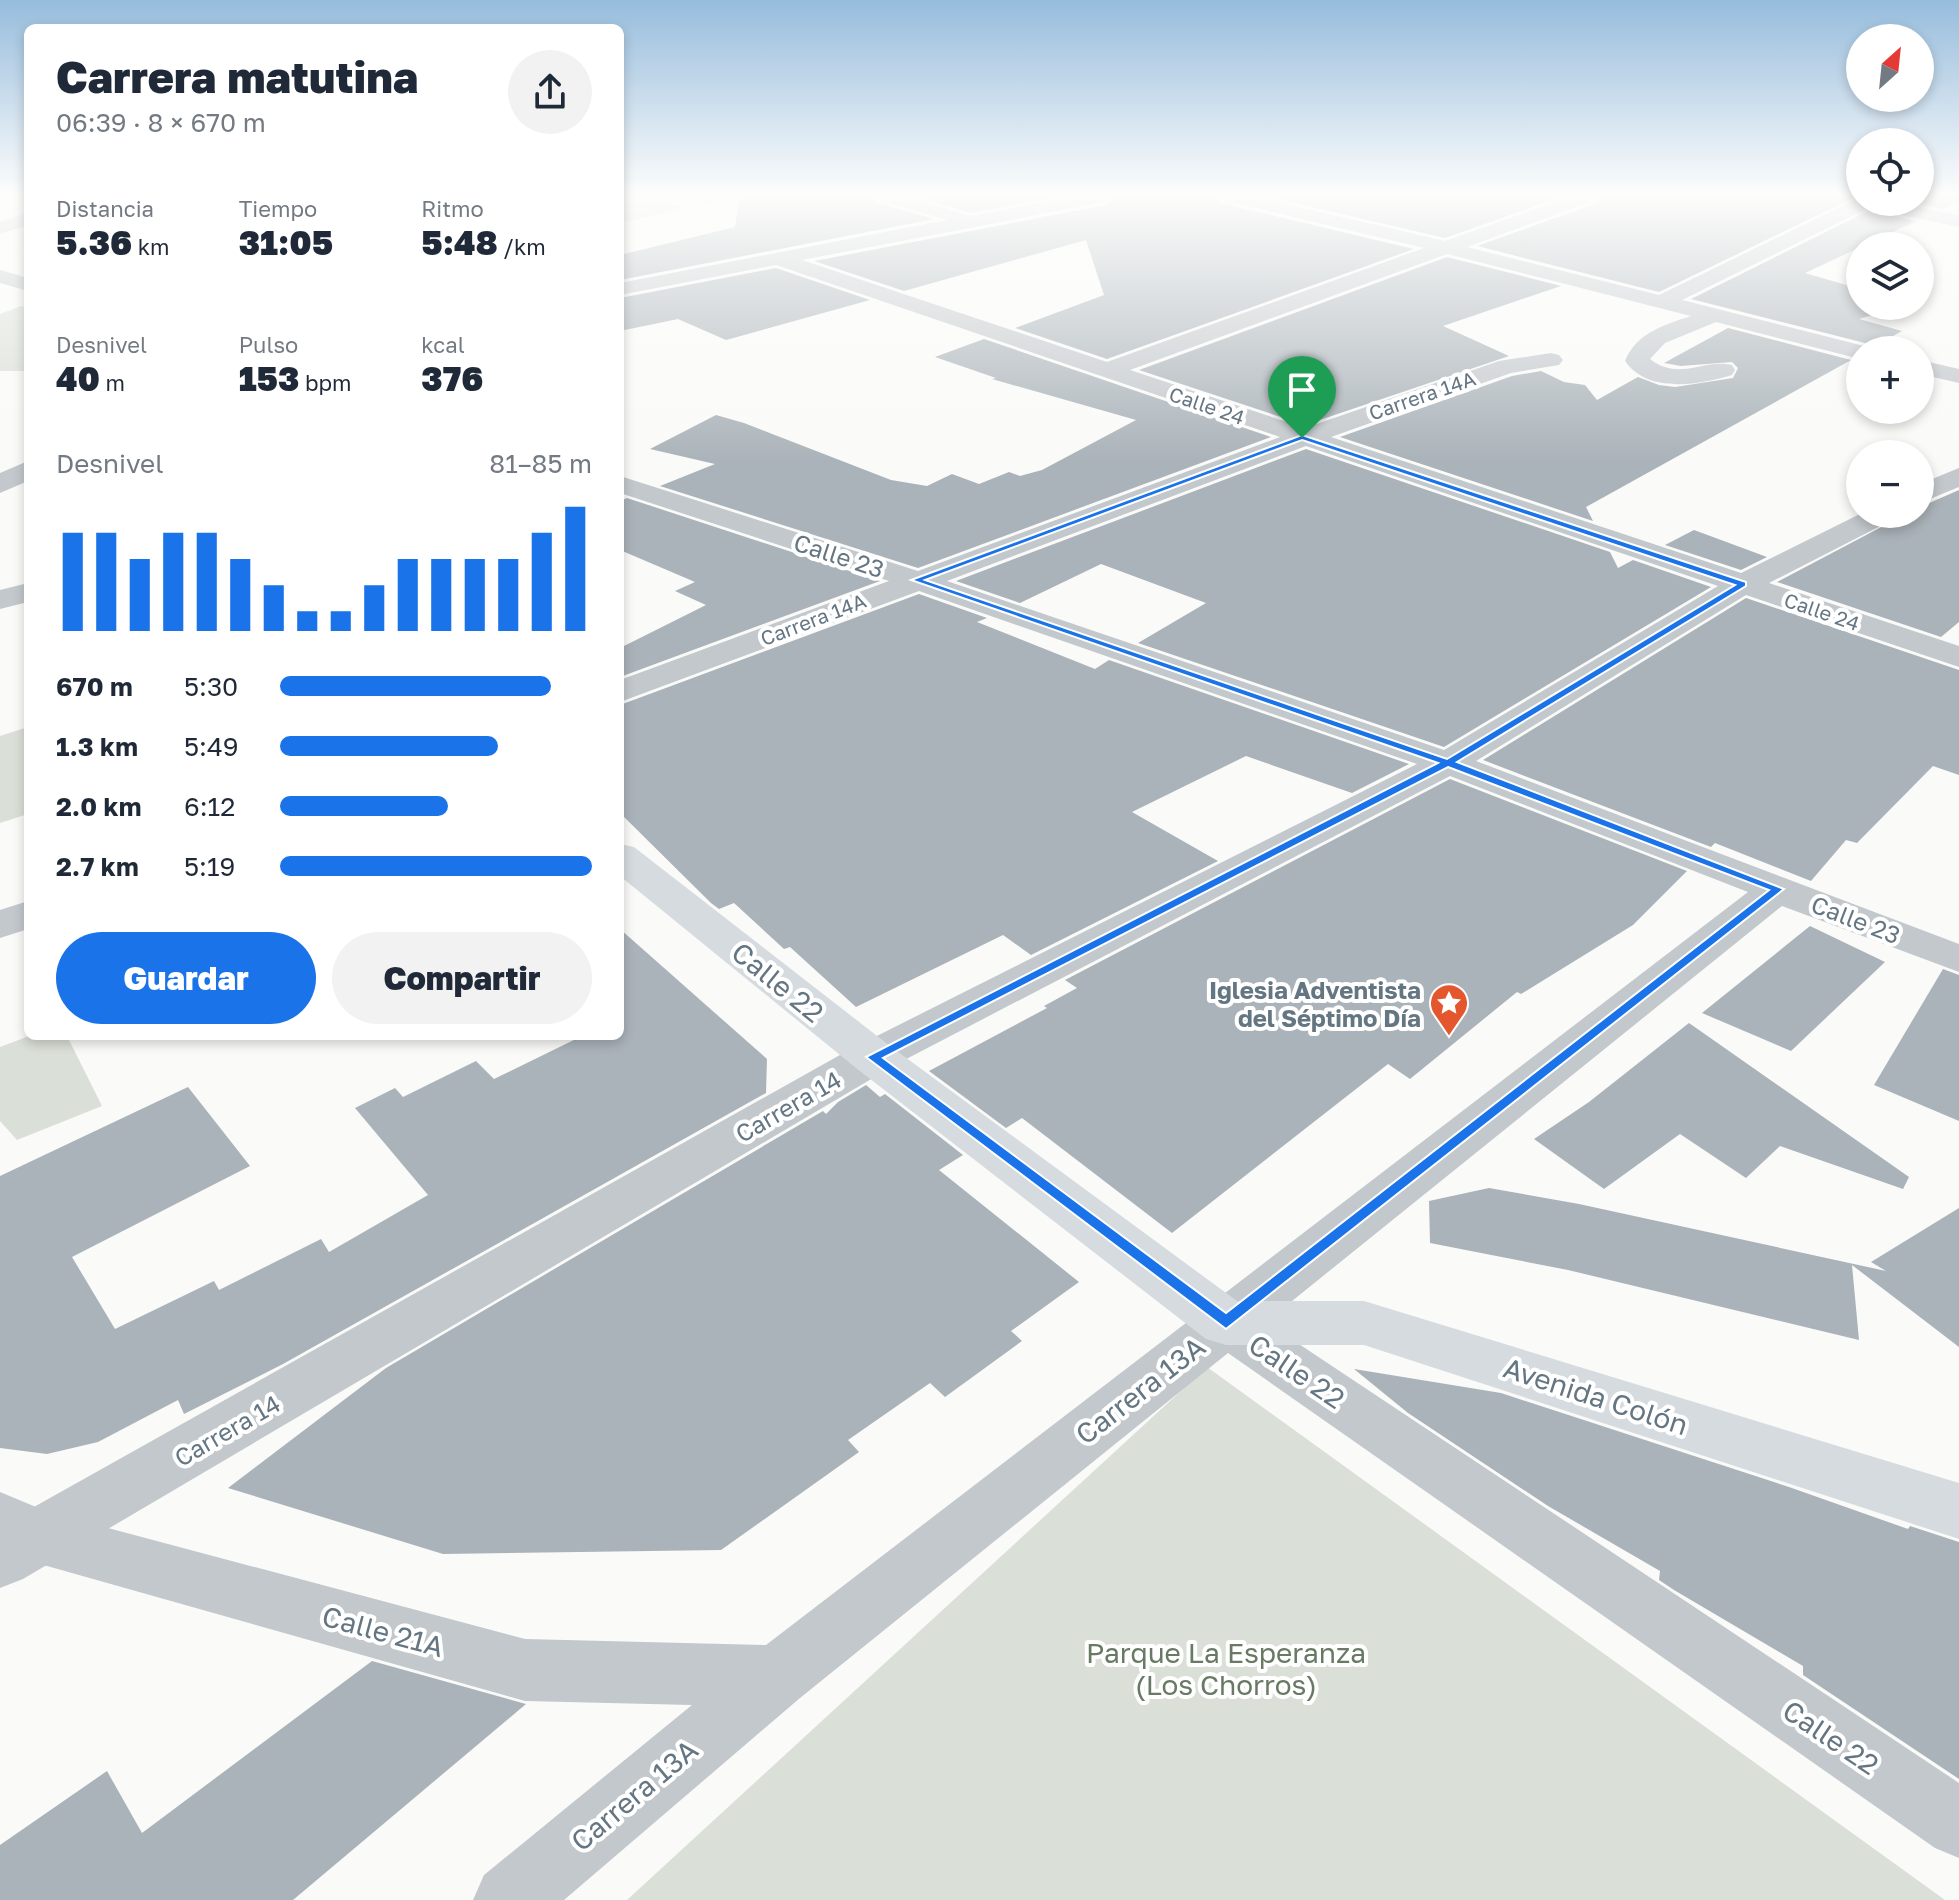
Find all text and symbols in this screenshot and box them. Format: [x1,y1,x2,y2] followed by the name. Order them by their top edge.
[1846,24,1934,112] north arrow
[1846,24,1934,528] map controls
[56,50,418,103] text: Carrera matutina
[508,50,592,134] button: share
[56,107,266,138] text: 06:39 · 8 × 670 m
[1846,128,1934,216] button: locate
[56,195,154,222] text: Distancia
[239,195,317,222] text: Tiempo
[421,195,484,222] text: Ritmo
[56,222,132,262] text: 5.36
[239,222,333,262] text: 31:05
[421,222,498,262] text: 5:48
[1846,232,1934,320] button: layers
[132,233,170,260] text: km
[498,233,546,260] text: /km
[56,331,147,358] text: Desnivel
[239,331,298,358] text: Pulso
[421,331,465,358] text: kcal
[1846,336,1934,424] button: +
[1268,356,1336,438] pin
[56,358,100,398] text: 40
[239,358,299,398] text: 153
[421,358,483,398] text: 376
[1366,366,1478,424] street label: Carrera 14A
[1280,368,1324,412] icon: arrive
[100,369,125,396] text: m
[299,369,351,396] text: bpm
[1166,381,1248,429] street label: Calle 24
[1846,440,1934,528] button: −
[56,448,163,479] text: Desnivel
[489,448,592,479] text: 81–85 m
[790,527,888,583] street label: Calle 23
[1781,587,1863,635] street label: Calle 24
[757,588,869,650] street label: Carrera 14A
[56,671,133,702] text: 670 m
[184,671,238,702] text: 5:30
[56,731,138,762] text: 1.3 km
[184,731,238,762] text: 5:49
[56,791,141,822] text: 2.0 km
[184,791,235,822] text: 6:12
[56,851,139,882] text: 2.7 km
[184,851,235,882] text: 5:19
[1807,889,1905,949] street label: Calle 23
[56,932,316,1024] button: Guardar
[332,932,592,1024] button: Compartir
[726,935,830,1029] street label: Calle 22
[1209,975,1421,1032] place label: Iglesia Adventista del Séptimo Día
[1428,982,1470,1037] place icon: Iglesia Adventista del Séptimo Día
[730,1064,846,1148] street label: Carrera 14
[1243,1327,1351,1415] street label: Calle 22
[1069,1329,1211,1451] street label: Carrera 13A
[1500,1351,1692,1441] street label: Avenida Colón
[169,1388,285,1472] street label: Carrera 14
[319,1599,448,1663] street label: Calle 21A
[1086,1636,1366,1701] park label: Parque La Esperanza (Los Chorros)
[1777,1693,1885,1781] street label: Calle 22
[564,1732,704,1857] street label: Carrera 13A

